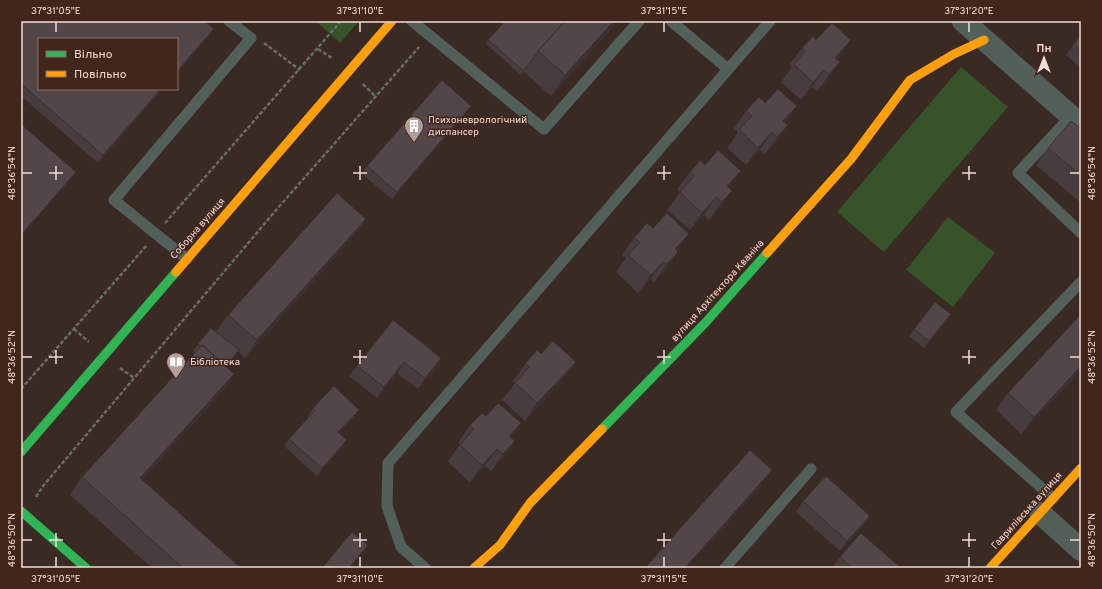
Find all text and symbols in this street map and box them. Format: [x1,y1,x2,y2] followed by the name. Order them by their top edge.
[31,5,81,18] text: 37°31'05"E
[336,5,384,18] text: 37°31'10"E
[640,5,688,18] text: 37°31'15"E
[944,5,994,18] text: 37°31'20"E
[38,38,178,90] legend
[1024,38,1064,78] north arrow
[1037,42,1051,56] text: Пн
[74,47,113,63] text: Вільно
[74,67,127,83] text: Повільно
[428,114,527,139] place label: Психоневрологічний диспансер
[403,115,425,143] building icon: Психоневрологічний диспансер
[6,146,19,200] text: 48°36'54"N
[1086,146,1099,200] text: 48°36'54"N
[168,196,228,262] street label: Соборна вулиця
[669,237,767,345] street label: вулиця Архітектора Кваніна
[6,330,19,384] text: 48°36'52"N
[1086,330,1099,384] text: 48°36'52"N
[165,351,187,379] library icon: Бібліотека
[190,356,240,369] place label: Бібліотека
[989,470,1065,552] street label: Гаврилівська вулиця
[6,513,19,567] text: 48°36'50"N
[1086,513,1099,567] text: 48°36'50"N
[31,573,81,586] text: 37°31'05"E
[336,573,384,586] text: 37°31'10"E
[640,573,688,586] text: 37°31'15"E
[944,573,994,586] text: 37°31'20"E

